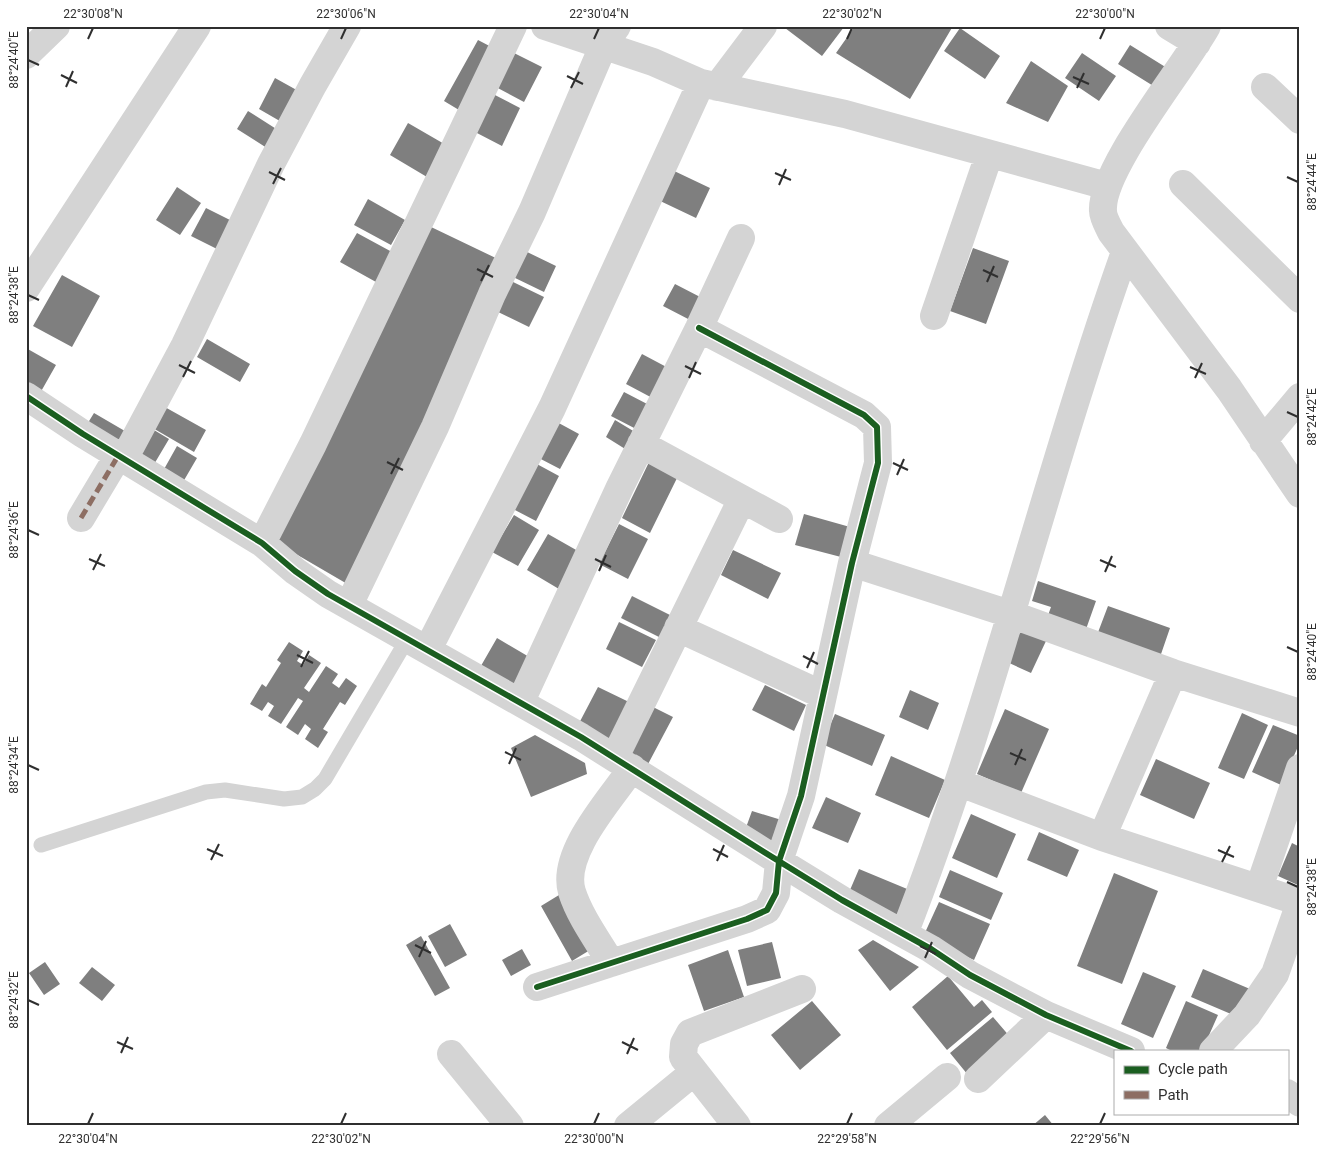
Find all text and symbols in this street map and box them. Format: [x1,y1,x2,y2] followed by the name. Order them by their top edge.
[63,7,123,21] text: 22°30'08"N
[316,7,376,21] text: 22°30'06"N
[569,7,629,21] text: 22°30'04"N
[822,7,882,21] text: 22°30'02"N
[1075,7,1135,21] text: 22°30'00"N
[7,31,21,89] text: 88°24'40"E
[1305,153,1319,211] text: 88°24'44"E
[7,266,21,324] text: 88°24'38"E
[1305,388,1319,446] text: 88°24'42"E
[7,501,21,559] text: 88°24'36"E
[1305,623,1319,681] text: 88°24'40"E
[7,736,21,794] text: 88°24'34"E
[1305,858,1319,916] text: 88°24'38"E
[7,971,21,1029] text: 88°24'32"E
[1114,1050,1288,1114] legend
[1158,1060,1228,1078] text: Cycle path
[1158,1086,1189,1104] text: Path
[58,1132,118,1146] text: 22°30'04"N
[311,1132,371,1146] text: 22°30'02"N
[564,1132,624,1146] text: 22°30'00"N
[817,1132,877,1146] text: 22°29'58"N
[1070,1132,1130,1146] text: 22°29'56"N

